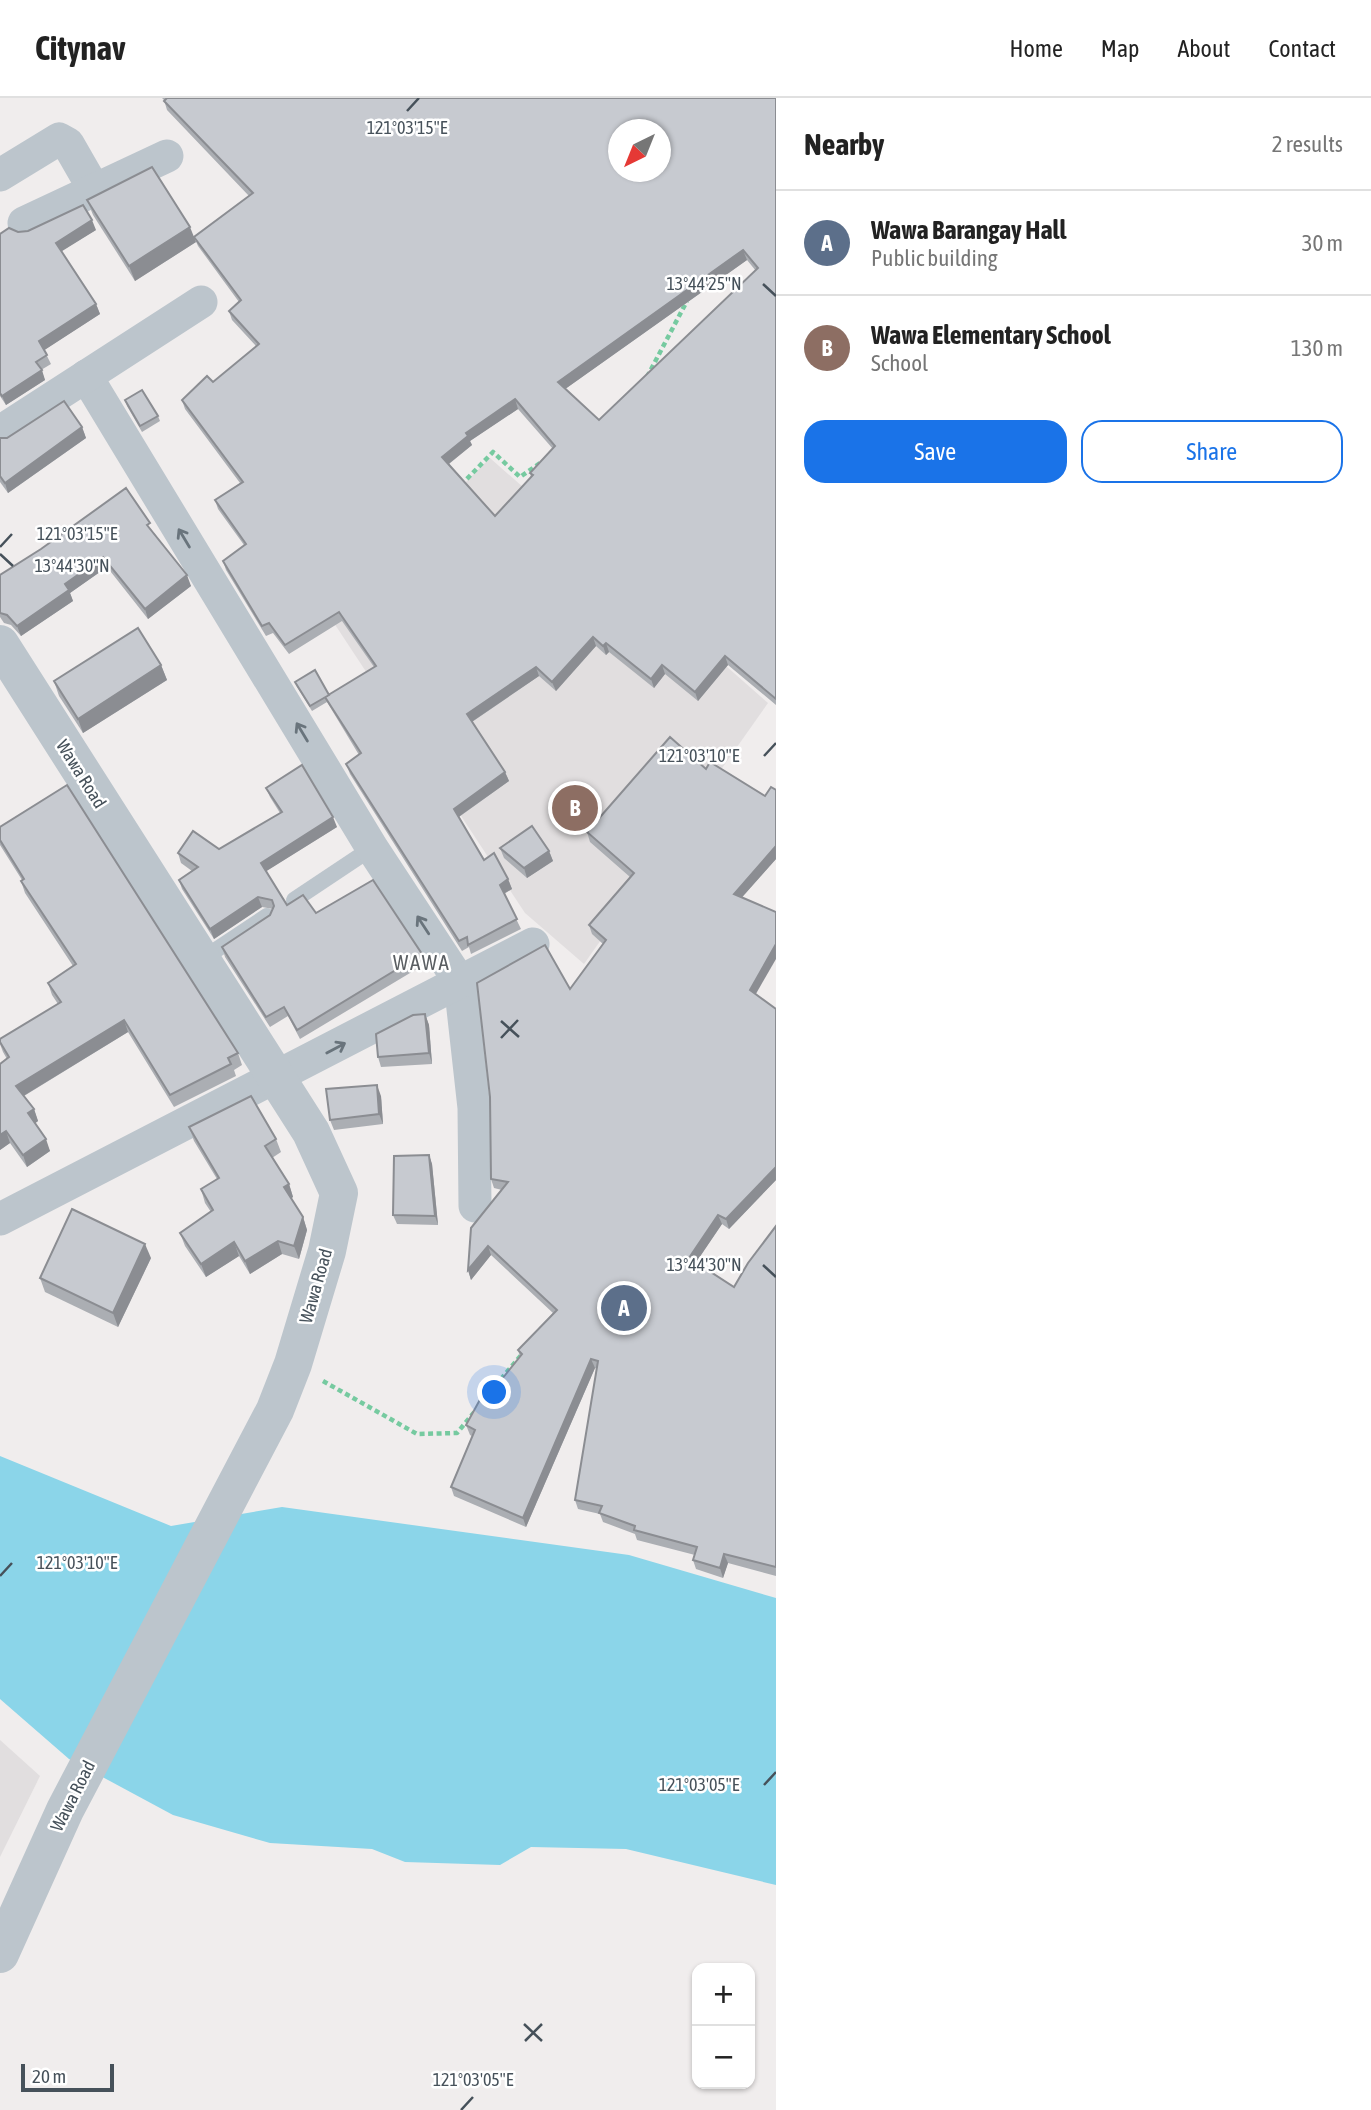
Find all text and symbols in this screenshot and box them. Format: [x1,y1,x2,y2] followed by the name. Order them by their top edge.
[35,29,126,67] text: Citynav
[1009,35,1063,62] text: Home
[1101,35,1139,62] text: Map
[1177,35,1230,62] text: About
[1268,35,1336,62] text: Contact
[367,117,448,138] text: 121°03'15"E
[608,119,671,182] north arrow
[804,127,884,161] text: Nearby
[1272,131,1343,157] text: 2 results
[871,215,1066,245] text: Wawa Barangay Hall
[821,230,833,256] text: A
[1302,230,1343,256] text: 30 m
[871,245,998,271] text: Public building
[666,273,742,294] text: 13°44'25"N
[871,320,1111,350] text: Wawa Elementary School
[822,335,832,361] text: B
[1291,335,1343,361] text: 130 m
[871,350,928,376] text: School
[804,420,1067,483] button: Save
[1081,420,1343,483] button: Share
[37,523,118,544] text: 121°03'15"E
[177,528,191,548] one-way arrow
[34,555,110,576] text: 13°44'30"N
[295,723,309,743] one-way arrow
[52,736,111,812] street label: Wawa Road
[659,745,740,766] text: 121°03'10"E
[552,782,598,834] pin: B
[415,916,429,936] one-way arrow
[393,950,451,974] district label: WAWA
[325,1041,345,1055] one-way arrow
[295,1246,336,1326] street label: Wawa Road
[666,1254,742,1275] text: 13°44'30"N
[601,1282,647,1334] pin: A
[477,1375,511,1409] your location
[37,1552,118,1573] text: 121°03'10"E
[46,1757,99,1835] street label: Wawa Road
[659,1774,740,1795] text: 121°03'05"E
[692,1963,755,2089] map controls
[692,1963,755,2026] button: +
[692,2026,755,2089] button: −
[21,2061,114,2093] scale bar
[32,2065,66,2087] text: 20 m
[433,2069,514,2090] text: 121°03'05"E

